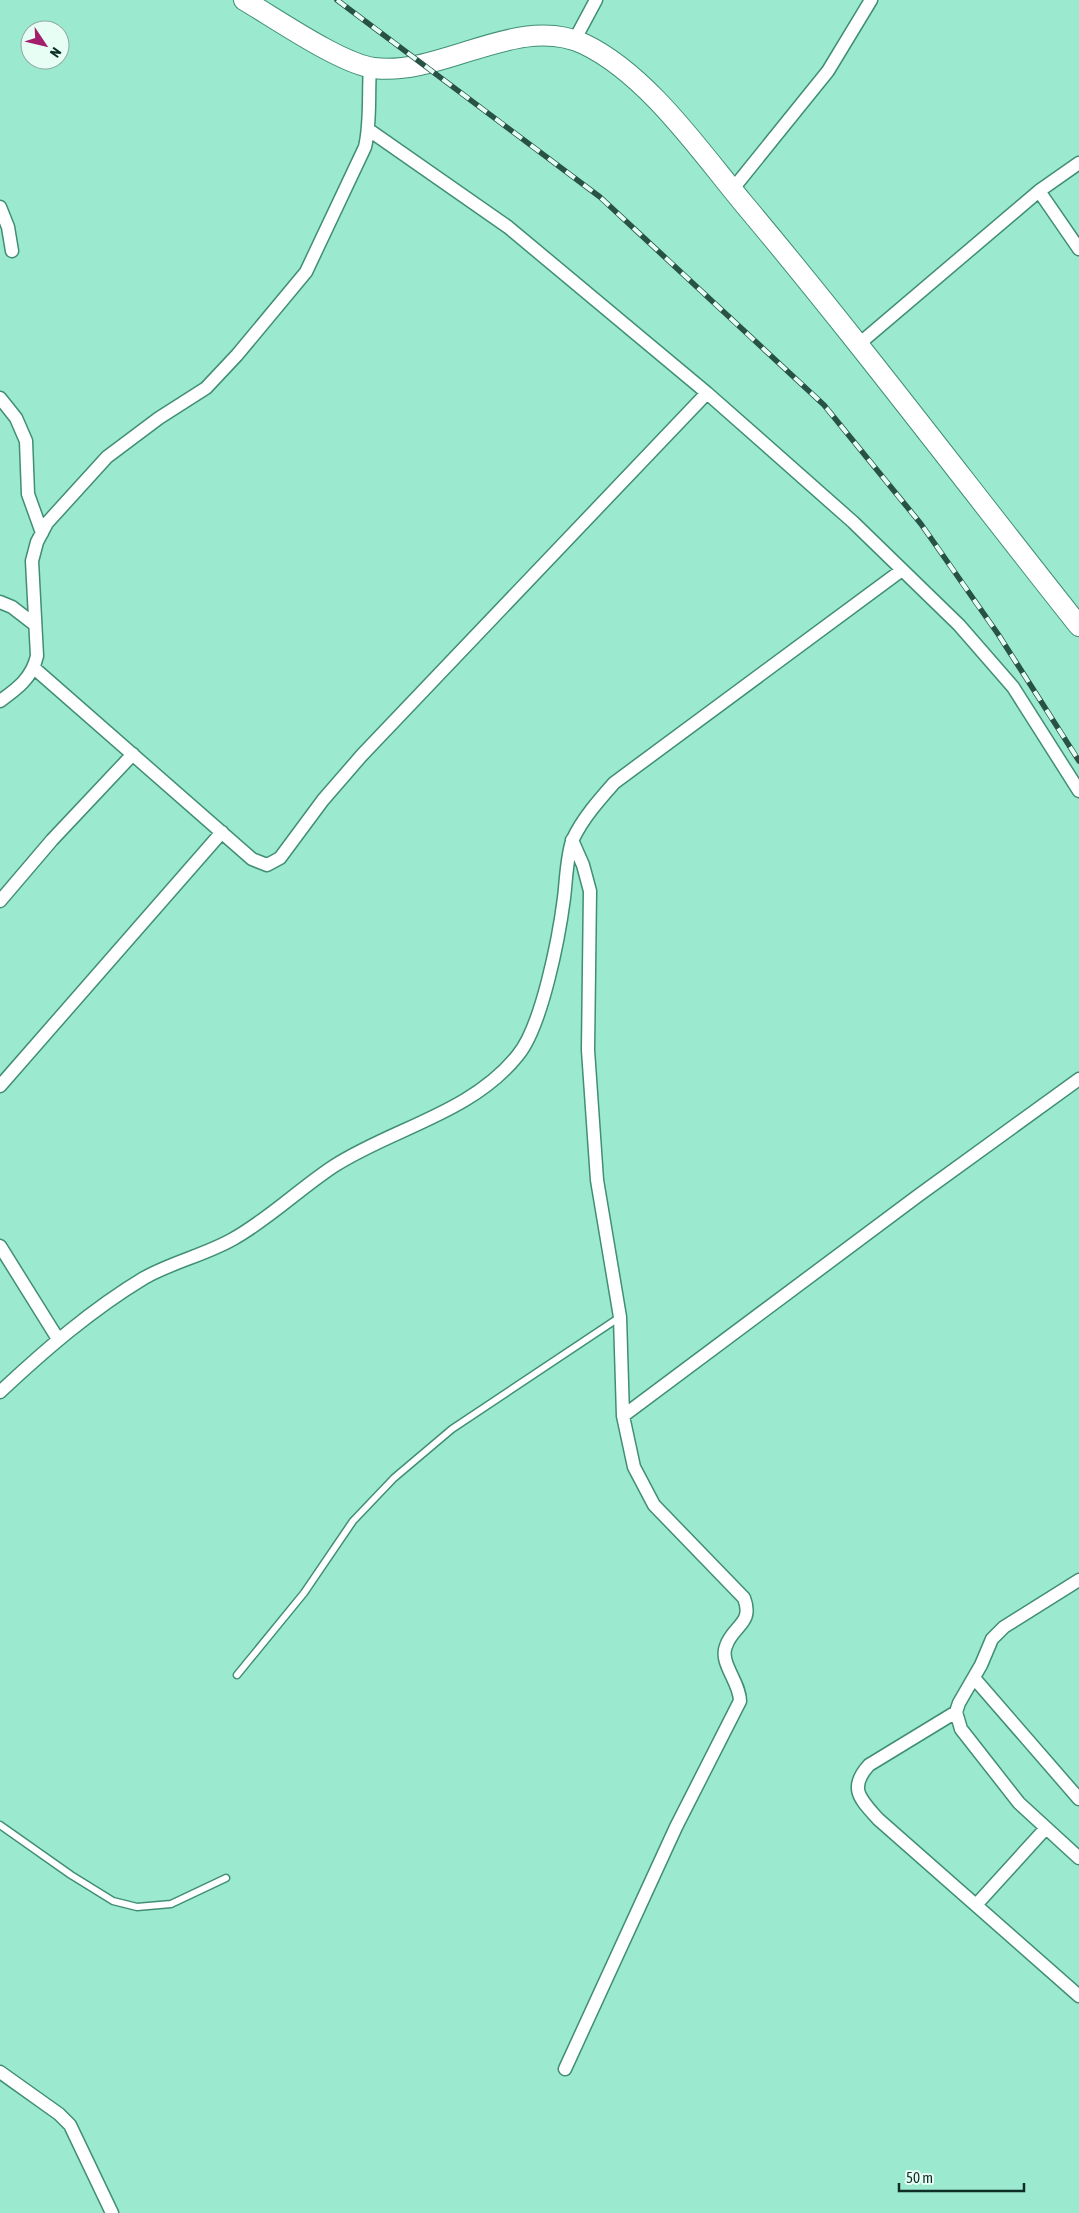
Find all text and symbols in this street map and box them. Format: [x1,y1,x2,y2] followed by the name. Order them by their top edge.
[20,20,70,70] north arrow
[47,44,65,60] text: N
[899,2160,1024,2192] scale bar
[906,2169,933,2186] text: 50 m

